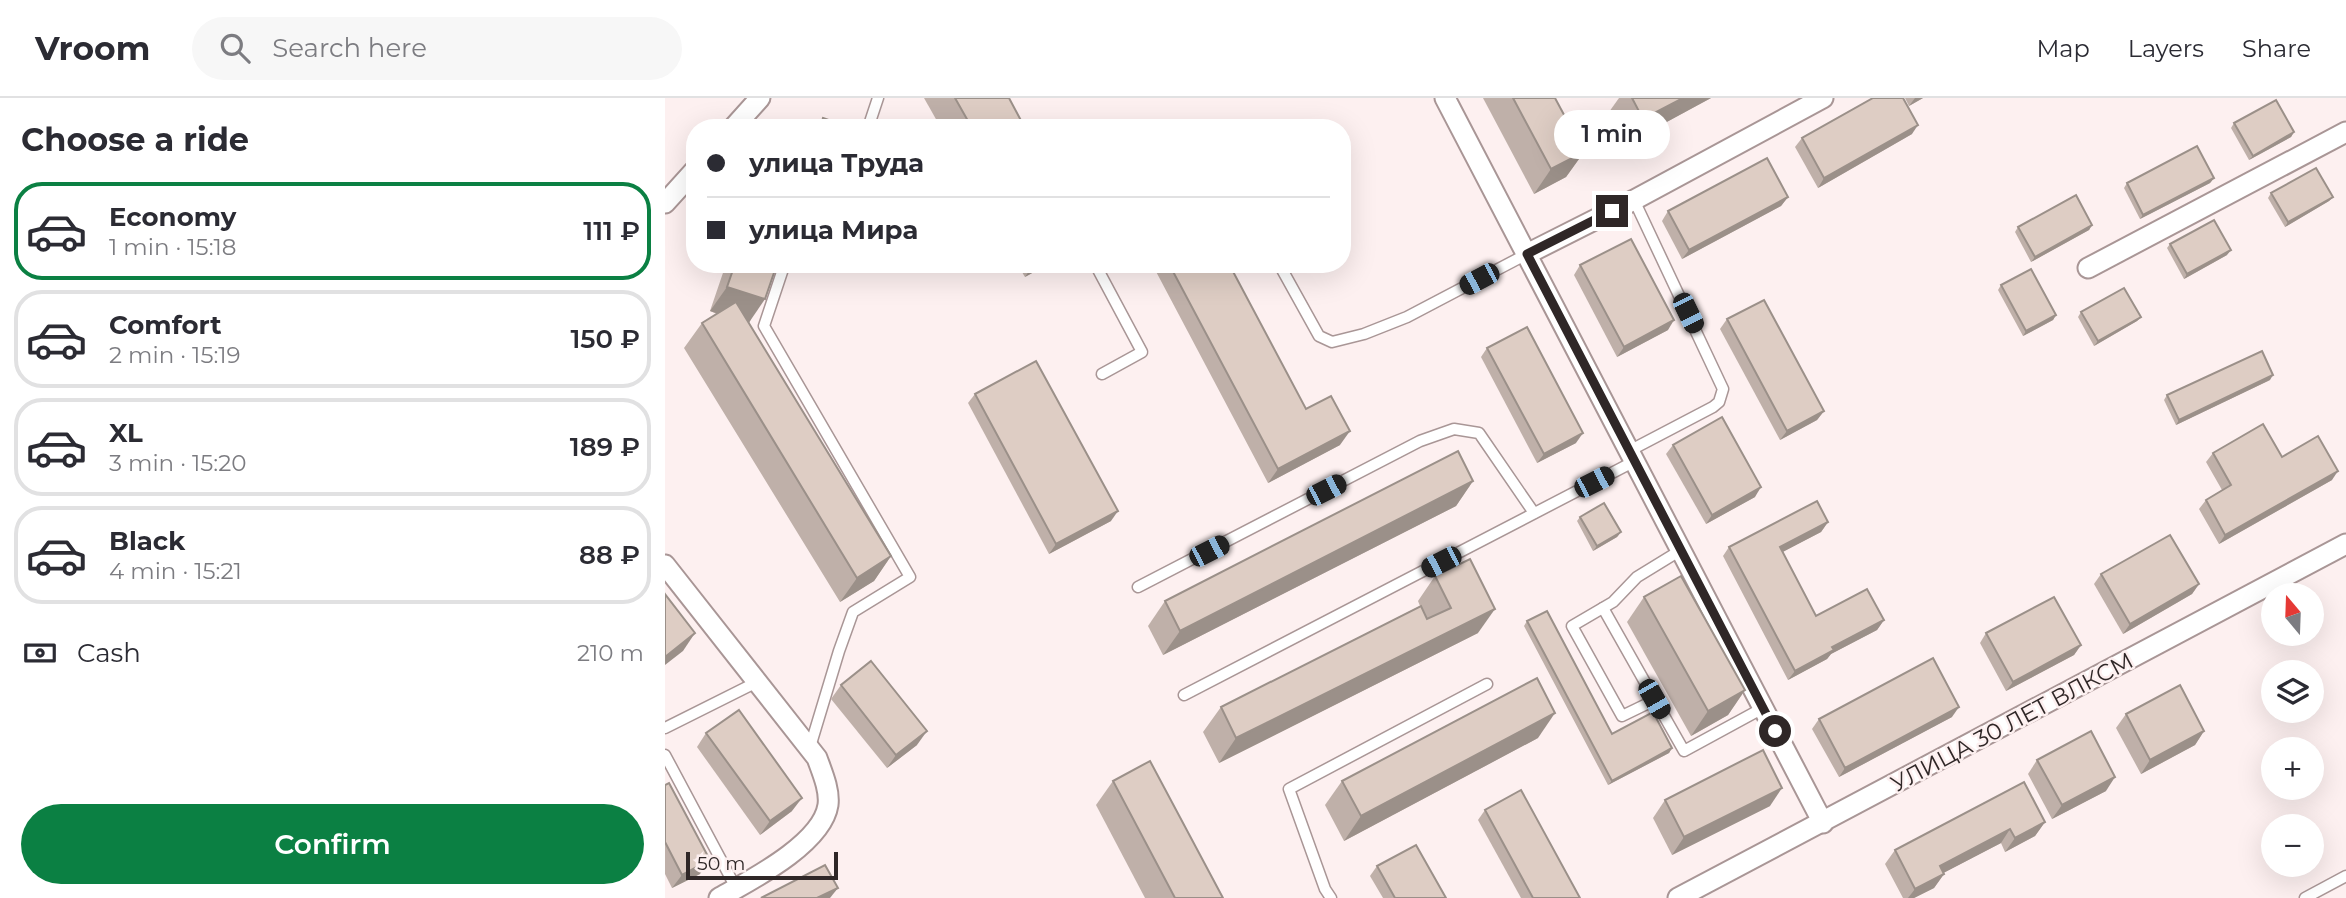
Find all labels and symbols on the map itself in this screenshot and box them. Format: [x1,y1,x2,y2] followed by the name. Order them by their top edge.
[1554,109,1670,158] callout: 1 min
[1596,195,1628,227] route end
[1456,260,1503,298] car
[1670,290,1707,336] car
[1571,463,1618,501] car
[1303,471,1350,509] car
[1186,532,1233,570] car
[1418,543,1465,581] car
[2261,583,2324,646] north arrow
[1886,646,2138,798] street label: УЛИЦА 30 ЛЕТ ВЛКСМ
[1635,676,1674,722] car
[1759,715,1791,747] route start
[686,849,838,881] scale bar

